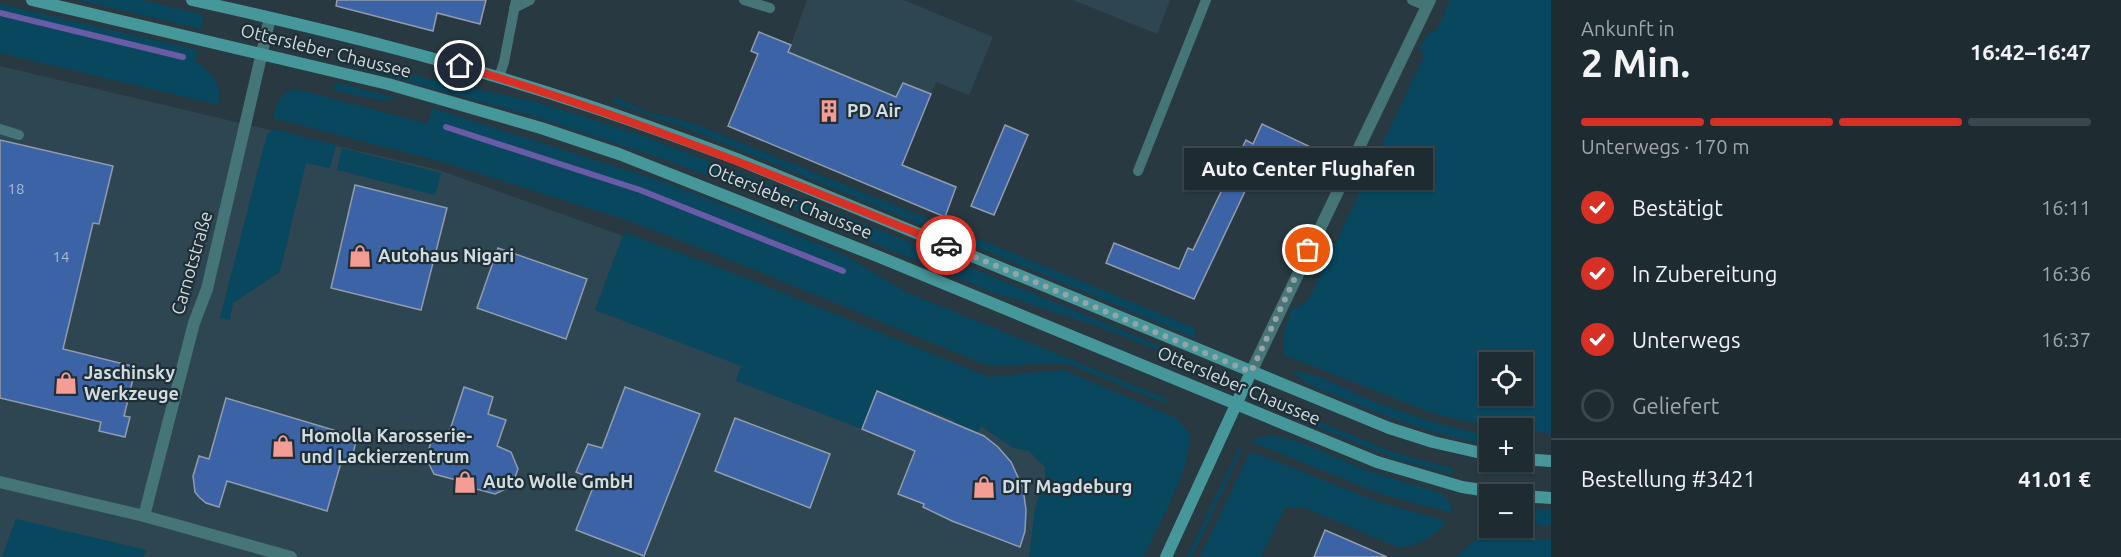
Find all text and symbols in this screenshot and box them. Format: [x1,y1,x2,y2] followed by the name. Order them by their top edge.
[1581,17,1675,40] text: Ankunft in
[239,19,414,81] street label: Ottersleber Chaussee
[1970,39,2091,64] text: 16:42–16:47
[434,40,485,91] pin
[1581,41,1690,84] text: 2 Min.
[443,49,476,82] icon: home
[816,98,842,124] building icon: PD Air
[847,100,901,120] place label: PD Air
[1581,135,1749,158] text: Unterwegs · 170 m
[1184,148,1432,190] callout: Auto Center Flughafen
[1201,157,1416,180] text: Auto Center Flughafen
[705,158,875,242] street label: Ottersleber Chaussee
[8,180,24,197] house number: 18
[1581,191,1614,224] icon: check
[1632,195,1723,220] text: Bestätigt
[2041,196,2091,219] text: 16:11
[167,209,215,317] street label: Carnotstraße
[916,215,976,275] courier
[1282,224,1333,275] pin
[930,229,963,262] icon: car
[1291,233,1324,266] icon: bag
[347,243,373,269] shop icon: Autohaus Nigari
[378,245,514,265] place label: Autohaus Nigari
[53,248,69,265] house number: 14
[1581,257,1614,290] icon: check
[1632,261,1777,286] text: In Zubereitung
[2041,262,2091,285] text: 16:36
[1581,323,1614,356] icon: check
[1632,327,1741,352] text: Unterwegs
[2041,328,2091,351] text: 16:37
[1155,342,1324,428] street label: Ottersleber Chaussee
[1479,352,1533,538] map controls
[1479,352,1533,406] button: locate
[84,362,179,403] place label: Jaschinsky Werkzeuge
[53,370,79,396] shop icon: Jaschinsky Werkzeuge
[1632,393,1719,418] text: Geliefert
[1479,418,1533,472] button: +
[301,425,472,466] place label: Homolla Karosserie- und Lackierzentrum
[270,433,296,459] shop icon: Homolla Karosserie- und Lackierzentrum
[1581,466,1756,491] text: Bestellung #3421
[2018,466,2091,491] text: 41.01 €
[452,469,478,495] shop icon: Auto Wolle GmbH
[483,471,633,491] place label: Auto Wolle GmbH
[971,474,997,500] shop icon: DIT Magdeburg
[1002,476,1132,496] place label: DIT Magdeburg
[1479,484,1533,538] button: −

